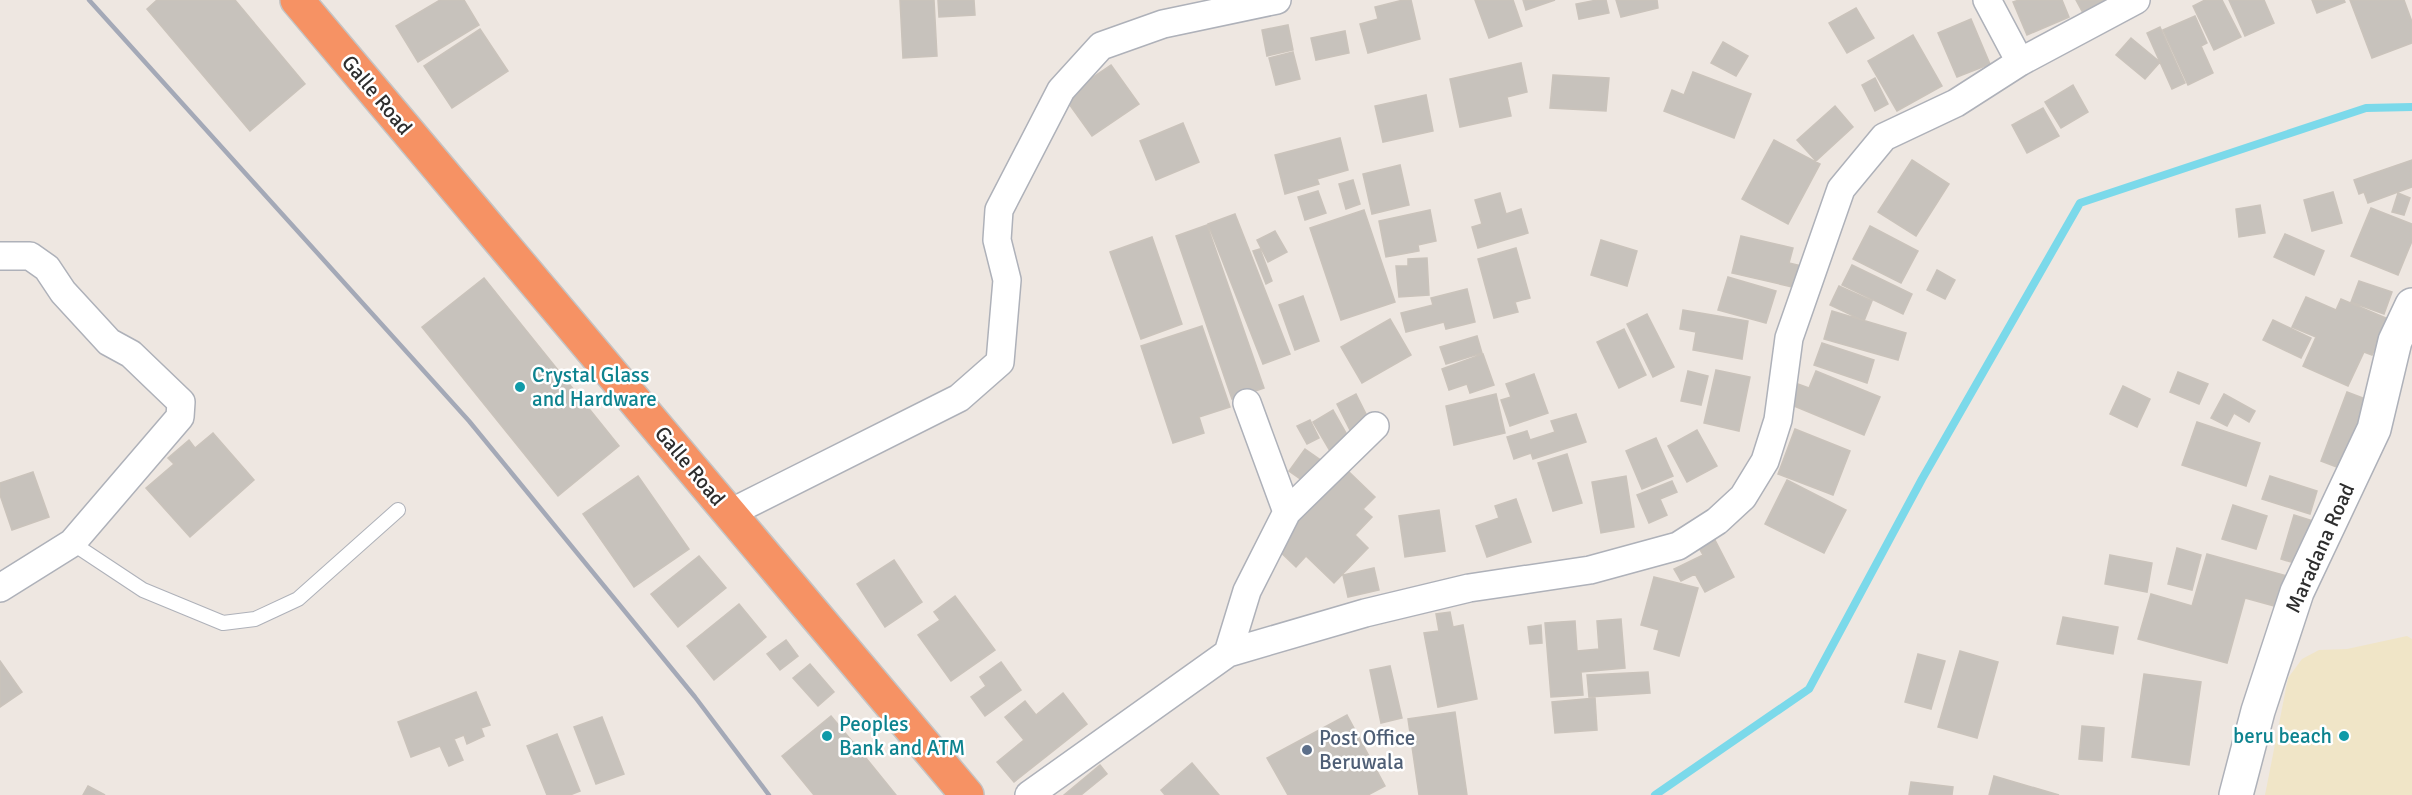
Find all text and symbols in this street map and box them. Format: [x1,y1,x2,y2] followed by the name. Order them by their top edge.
[336,50,418,140] street label: Galle Road
[532,362,657,412] place label: Crystal Glass and Hardware
[513,380,527,394] marker: Crystal Glass and Hardware
[649,421,731,511] street label: Galle Road
[2280,479,2360,617] street label: Maradana Road
[839,711,965,761] place label: Peoples Bank and ATM
[2233,723,2332,749] place label: beru beach
[1319,725,1415,775] place label: Post Office Beruwala
[820,729,834,743] marker: Peoples Bank and ATM
[2337,729,2351,743] marker: beru beach
[1300,743,1314,757] marker: Post Office Beruwala

